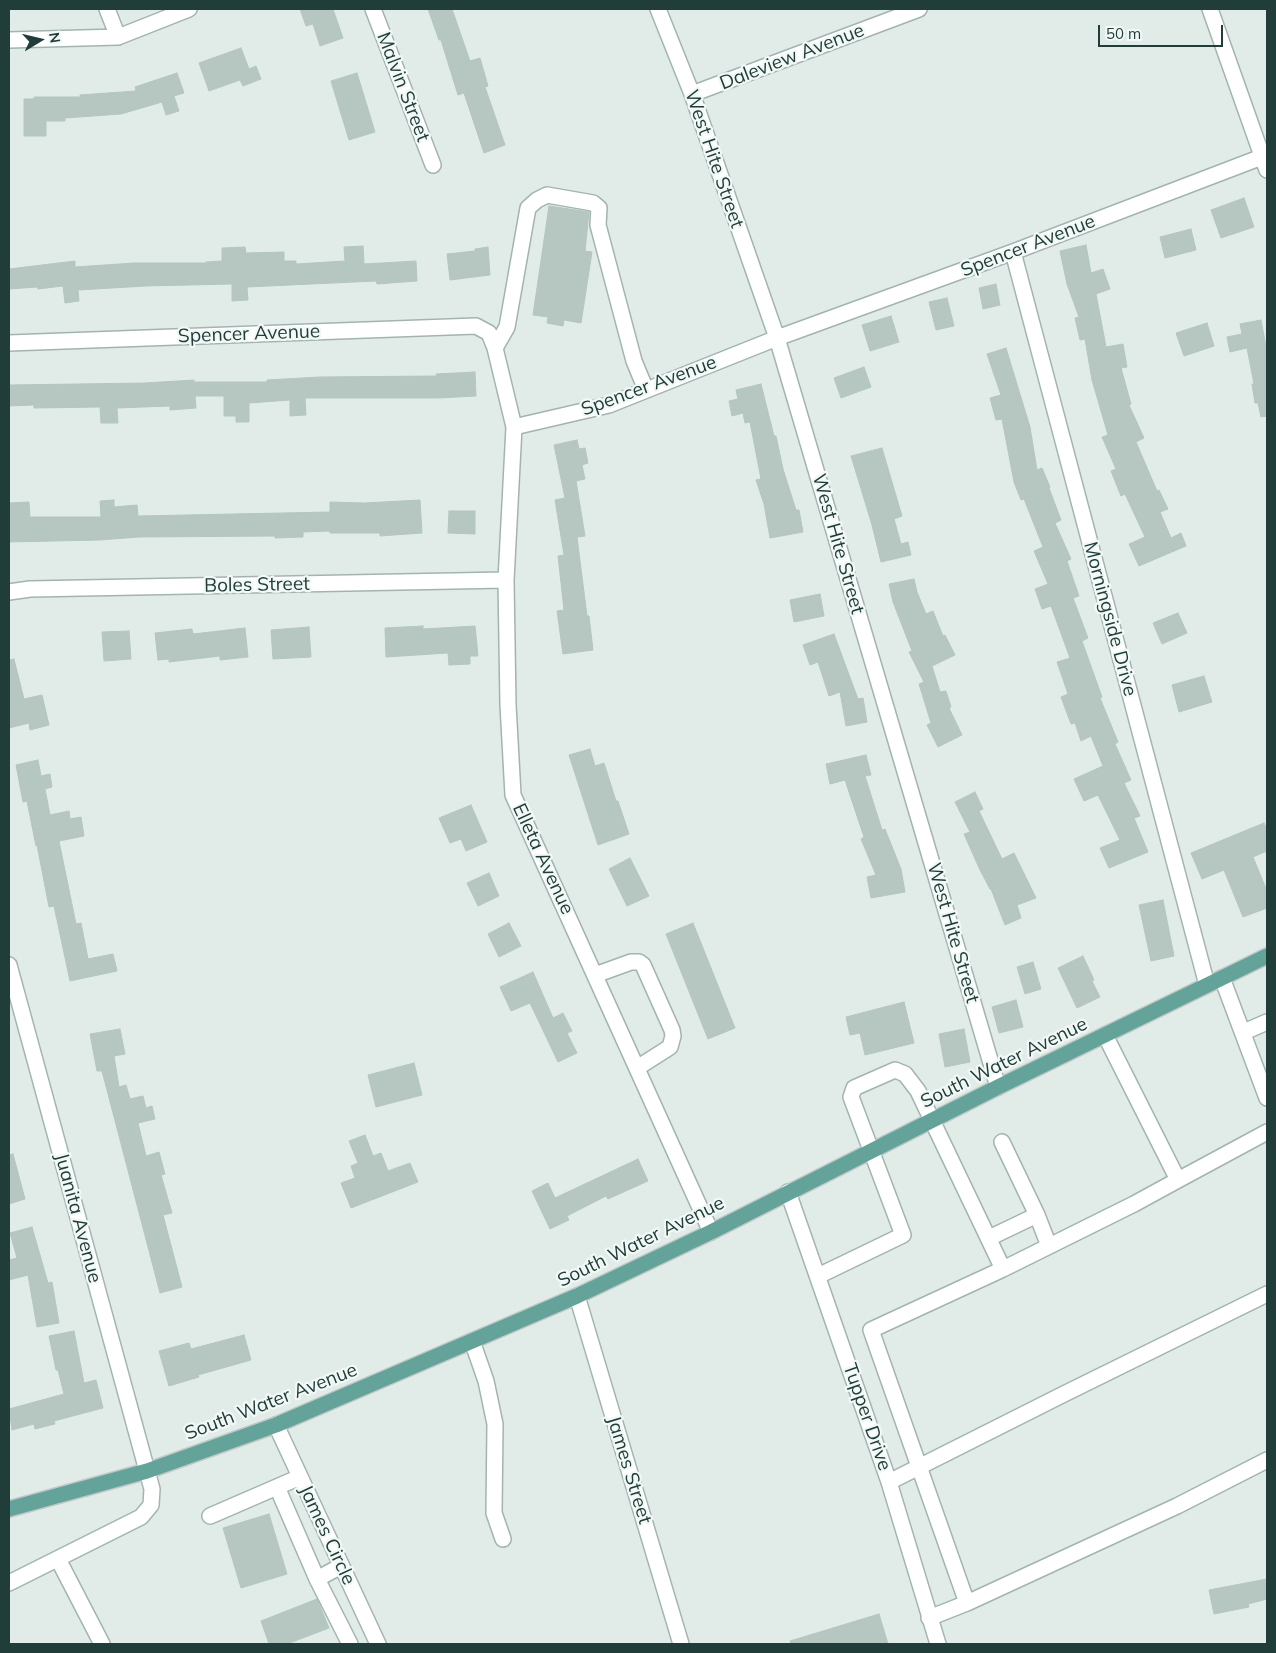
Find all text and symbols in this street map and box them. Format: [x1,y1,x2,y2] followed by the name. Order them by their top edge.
[15,15,65,65] north arrow
[1101,15,1226,47] scale bar
[717,19,867,95] street label: Daleview Avenue
[1106,24,1141,43] text: 50 m
[372,29,434,145] street label: Malvin Street
[45,31,65,44] text: N
[680,87,748,231] street label: West Hite Street
[957,210,1099,282] street label: Spencer Avenue
[177,320,321,348] street label: Spencer Avenue
[578,351,720,421] street label: Spencer Avenue
[807,471,869,617] street label: West Hite Street
[1078,539,1142,699] street label: Morningside Drive
[204,573,310,597] street label: Boles Street
[507,800,579,918] street label: Elleta Avenue
[922,860,984,1006] street label: West Hite Street
[917,1013,1091,1113] street label: South Water Avenue
[50,1151,106,1285] street label: Juanita Avenue
[554,1192,728,1292] street label: South Water Avenue
[182,1359,360,1445] street label: South Water Avenue
[838,1360,896,1474] street label: Tupper Drive
[602,1413,656,1527] street label: James Street
[294,1481,360,1589] street label: James Circle

